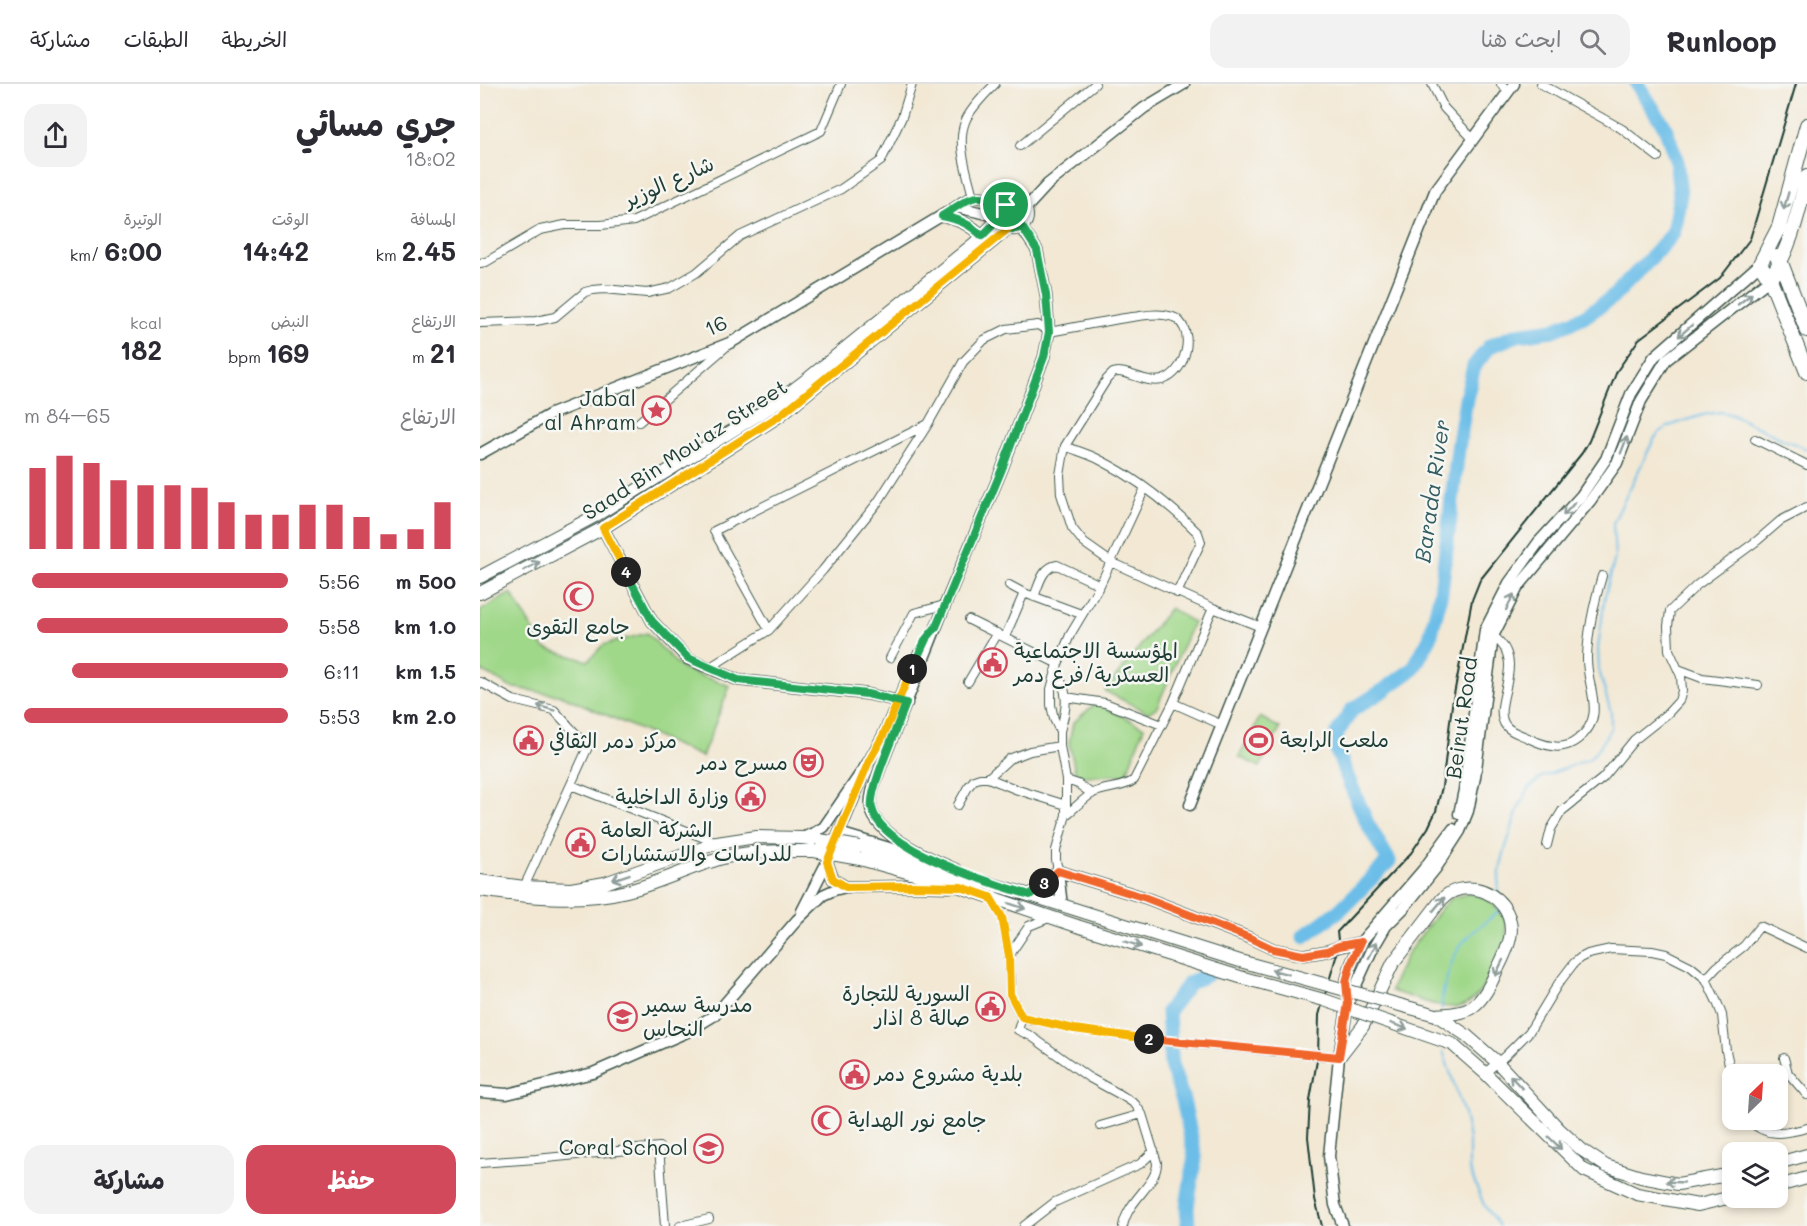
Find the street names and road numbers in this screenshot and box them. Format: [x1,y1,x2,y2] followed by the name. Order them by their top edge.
[617,149,719,216] street label: شارع الوزير
[700,308,731,342] street label: 16
[576,372,792,525] street label: Saad Bin Mou'az Street
[1439,655,1482,780] street label: Beirut Road

